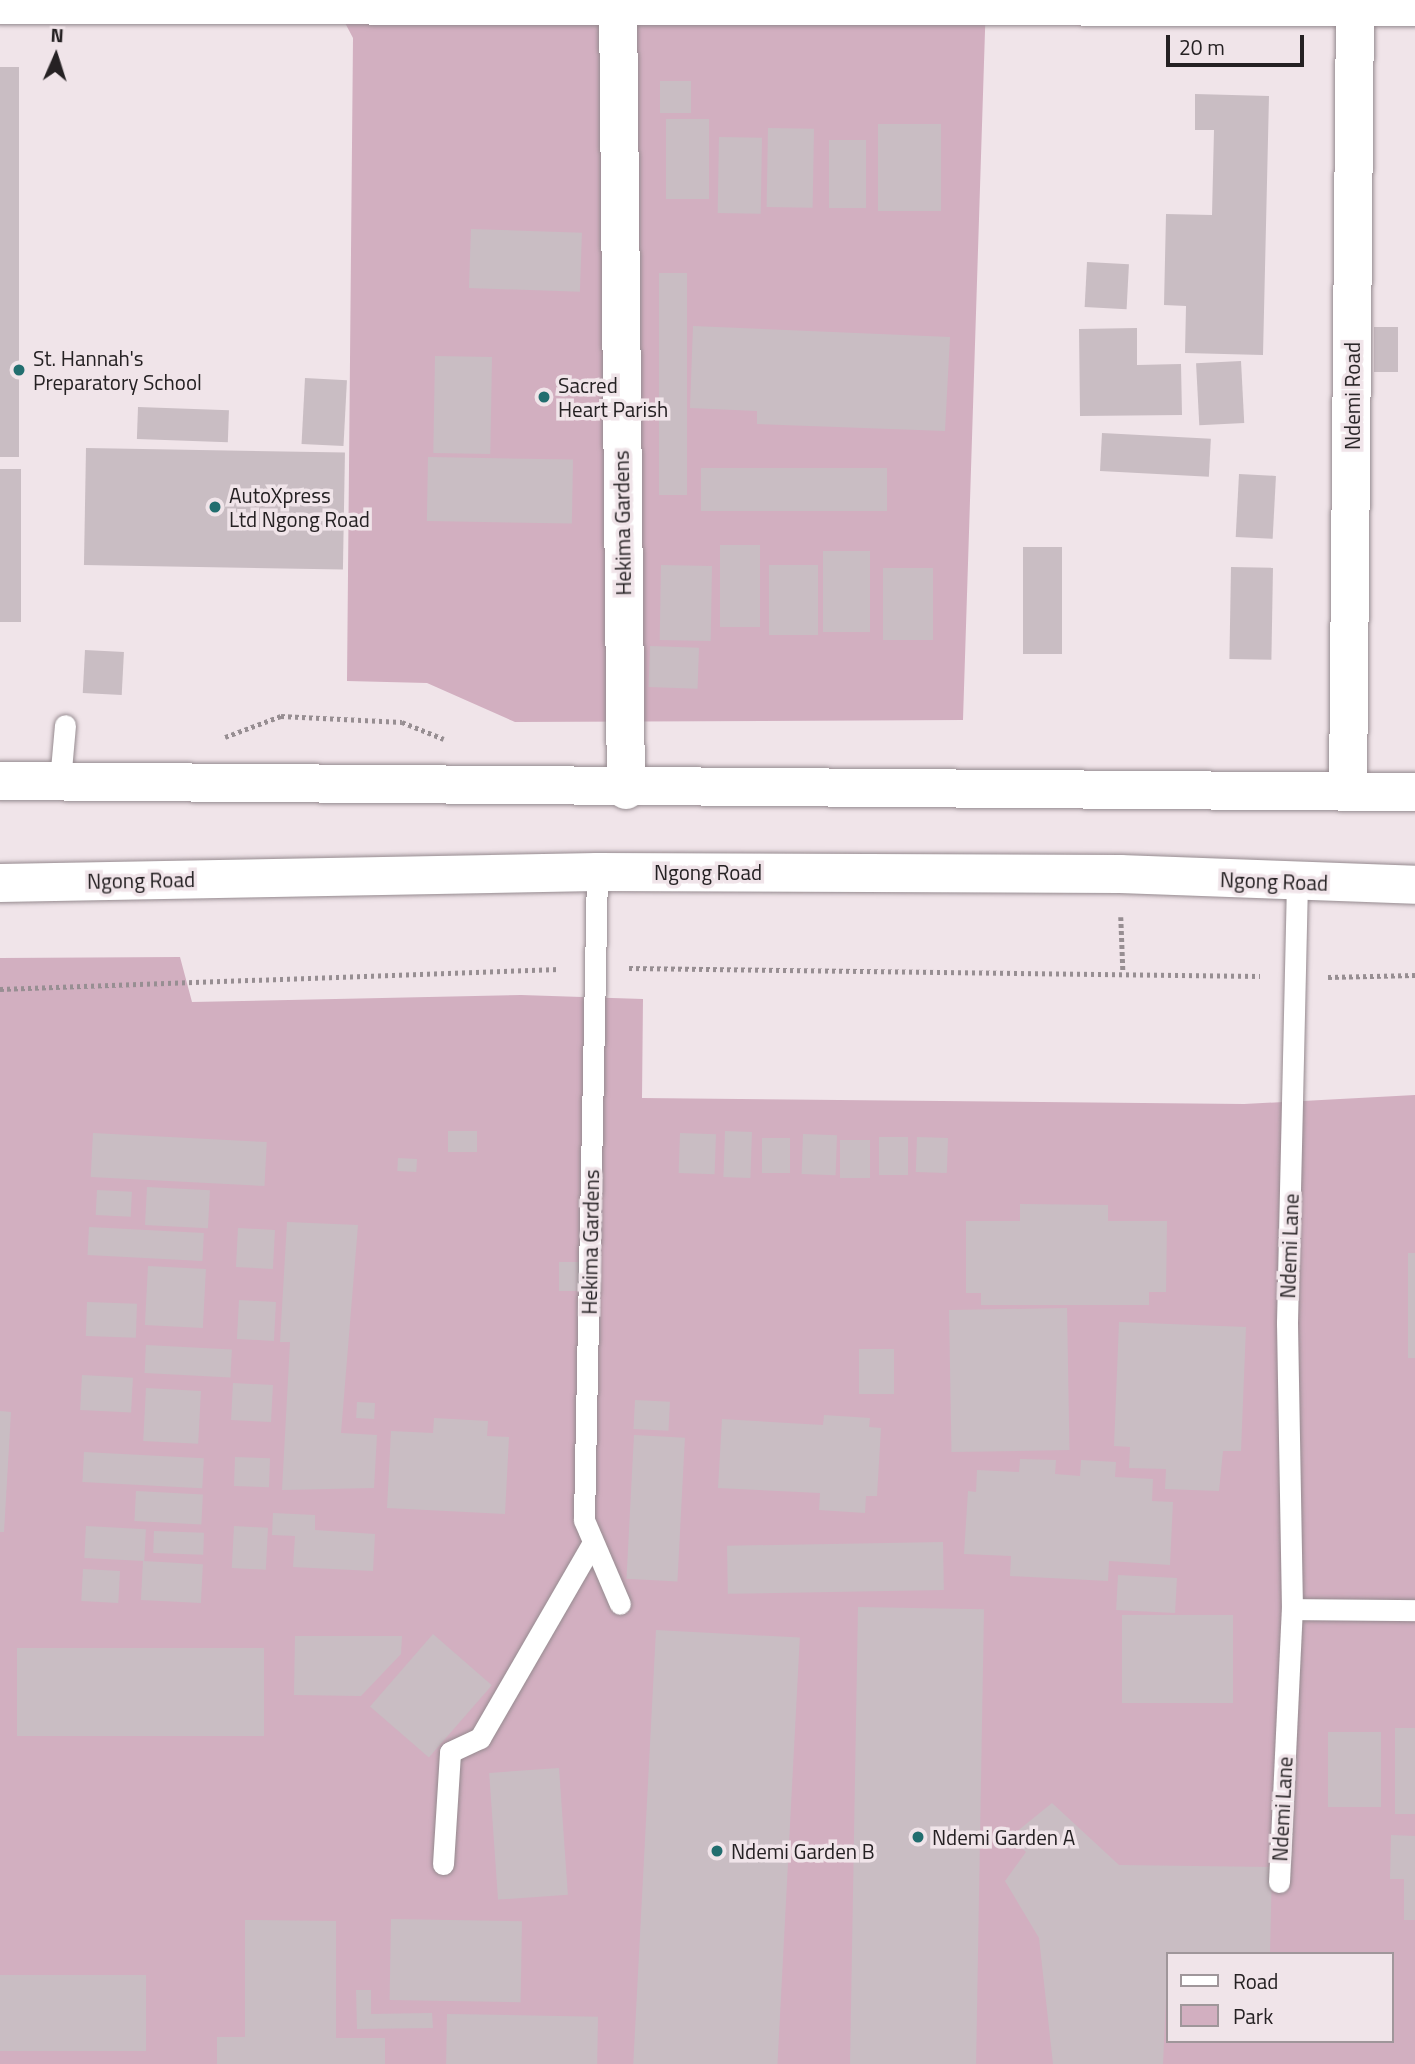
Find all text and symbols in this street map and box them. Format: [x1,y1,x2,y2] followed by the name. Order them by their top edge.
[50,20,64,49] text: N
[21,21,91,91] north arrow
[1170,21,1308,65] scale bar
[1179,31,1225,63] text: 20 m
[1339,342,1365,450] street label: Ndemi Road
[33,345,202,395] place label: St. Hannah's Preparatory School
[11,362,27,378] marker: St. Hannah's Preparatory School
[558,372,668,422] place label: Sacred Heart Parish
[536,389,552,405] marker: Sacred Heart Parish
[608,450,636,596] street label: Hekima Gardens
[229,482,370,532] place label: AutoXpress Ltd Ngong Road
[207,499,223,515] marker: AutoXpress Ltd Ngong Road
[654,859,762,885] street label: Ngong Road
[87,866,195,894] street label: Ngong Road
[1220,867,1328,895] street label: Ngong Road
[576,1169,604,1315] street label: Hekima Gardens
[1275,1193,1303,1299] street label: Ndemi Lane
[1267,1756,1297,1862] street label: Ndemi Lane
[932,1824,1075,1850] place label: Ndemi Garden A
[910,1829,926,1845] marker: Ndemi Garden A
[731,1838,875,1864] place label: Ndemi Garden B
[709,1843,725,1859] marker: Ndemi Garden B
[1166,1952,1394,2043] legend
[1233,1965,1278,1997] text: Road
[1233,2000,1273,2032] text: Park

